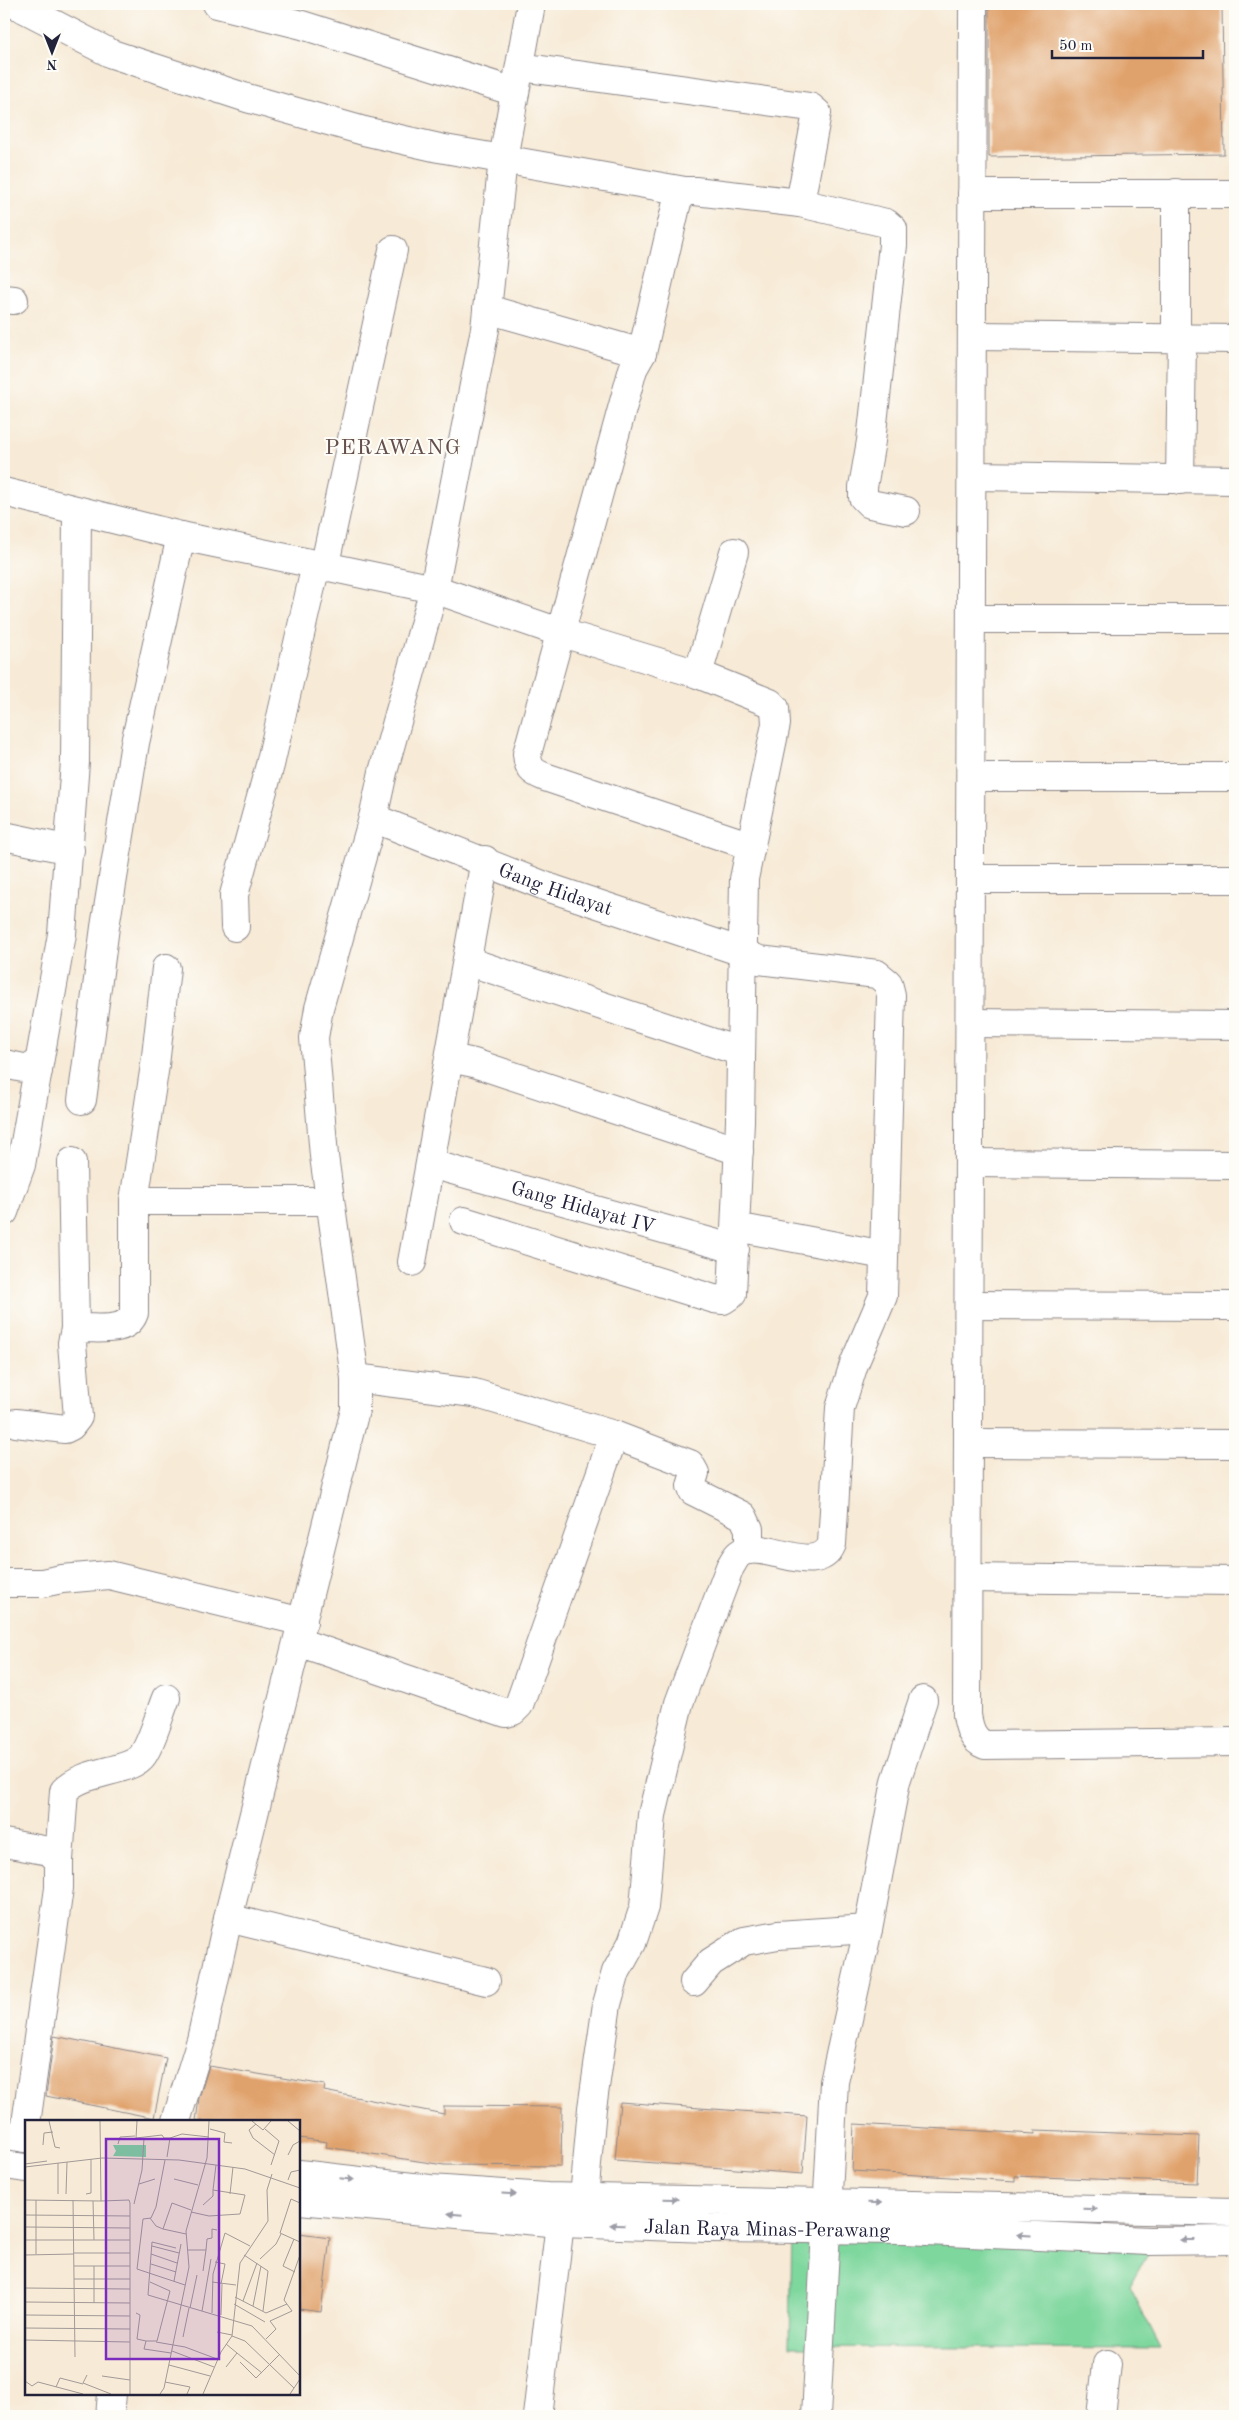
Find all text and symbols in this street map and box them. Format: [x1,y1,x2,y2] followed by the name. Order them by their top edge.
[28,28,78,78] north arrow
[1052,28,1203,60] scale bar
[1059,39,1093,54] text: 50 m
[46,57,57,71] text: N
[324,437,462,459] district label: PERAWANG
[495,861,615,920] street label: Gang Hidayat
[508,1179,657,1238] street label: Gang Hidayat IV
[25,2120,300,2395] inset map
[339,2175,355,2183] one-way arrow
[501,2190,517,2198] one-way arrow
[664,2195,680,2203] one-way arrow
[867,2199,883,2207] one-way arrow
[1082,2205,1098,2213] one-way arrow
[446,2210,462,2218] one-way arrow
[643,2218,890,2242] street label: Jalan Raya Minas-Perawang
[609,2221,625,2229] one-way arrow
[1016,2231,1032,2239] one-way arrow
[1178,2236,1194,2244] one-way arrow

